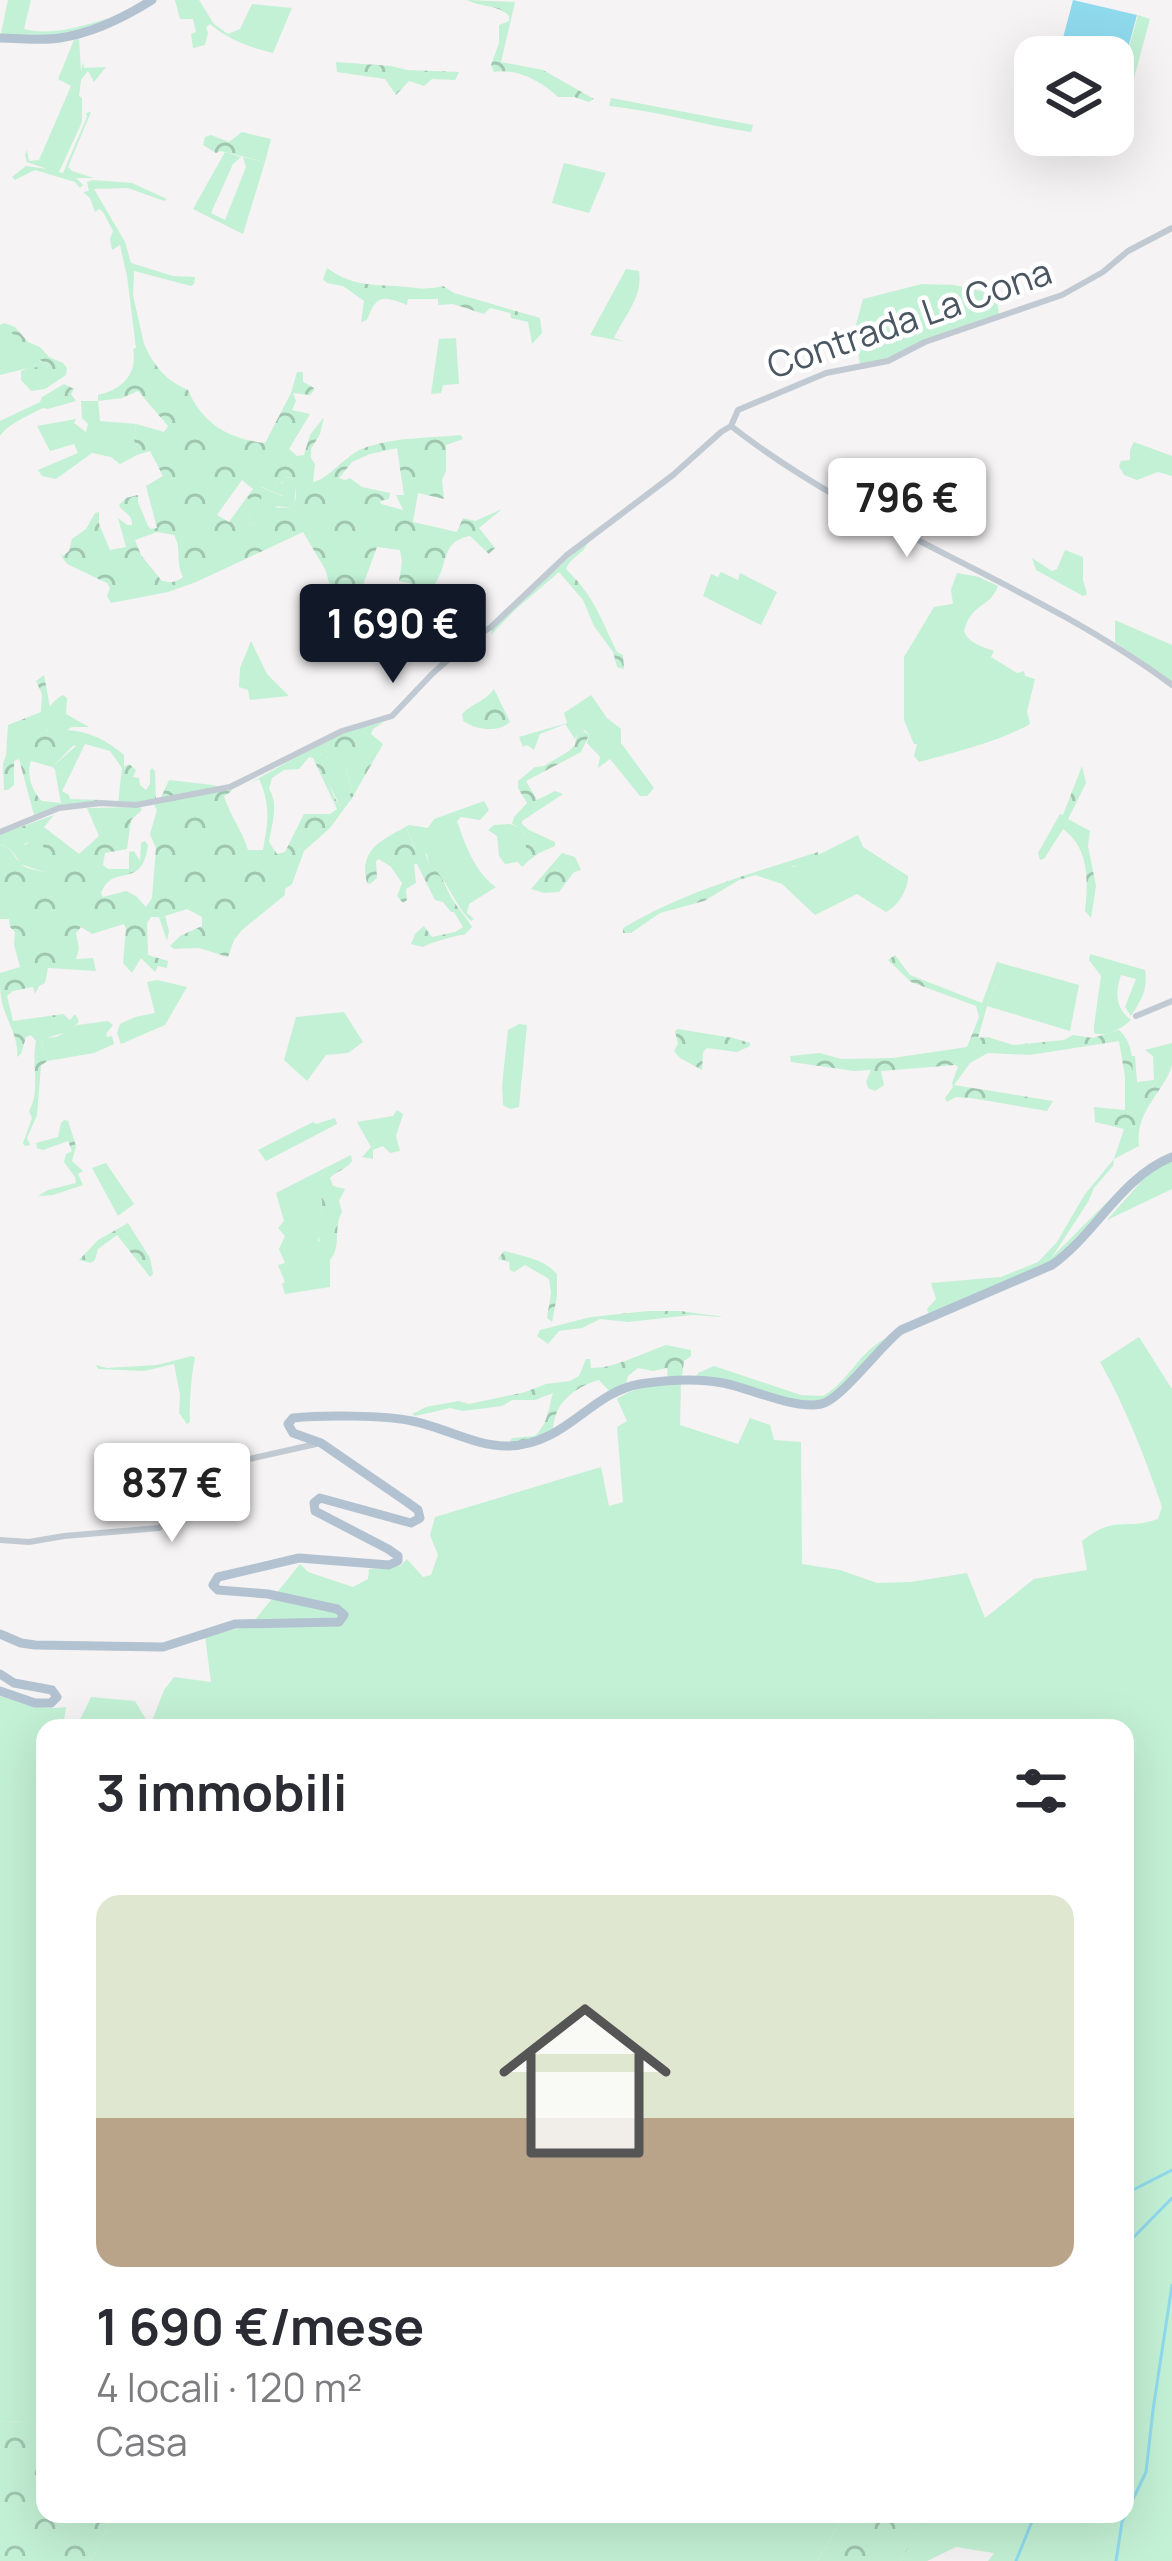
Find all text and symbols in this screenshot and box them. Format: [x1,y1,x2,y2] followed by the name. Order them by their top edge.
[1014,36,1134,156] map controls
[1014,36,1134,156] button: layers
[760,246,1058,390] street label: Contrada La Cona
[823,458,991,560] pin: 796 €
[855,470,959,524] text: 796 €
[282,584,504,686] pin: 1 690 €
[327,596,459,650] text: 1 690 €
[88,1443,256,1545] pin: 837 €
[121,1455,223,1509] text: 837 €
[96,1757,347,1826] text: 3 immobili
[1008,1758,1074,1824] icon: filters
[477,1973,693,2189] icon: home
[96,2291,424,2360] text: 1 690 €/mese
[96,2360,362,2414] text: 4 locali · 120 m²
[96,2414,188,2468] text: Casa

